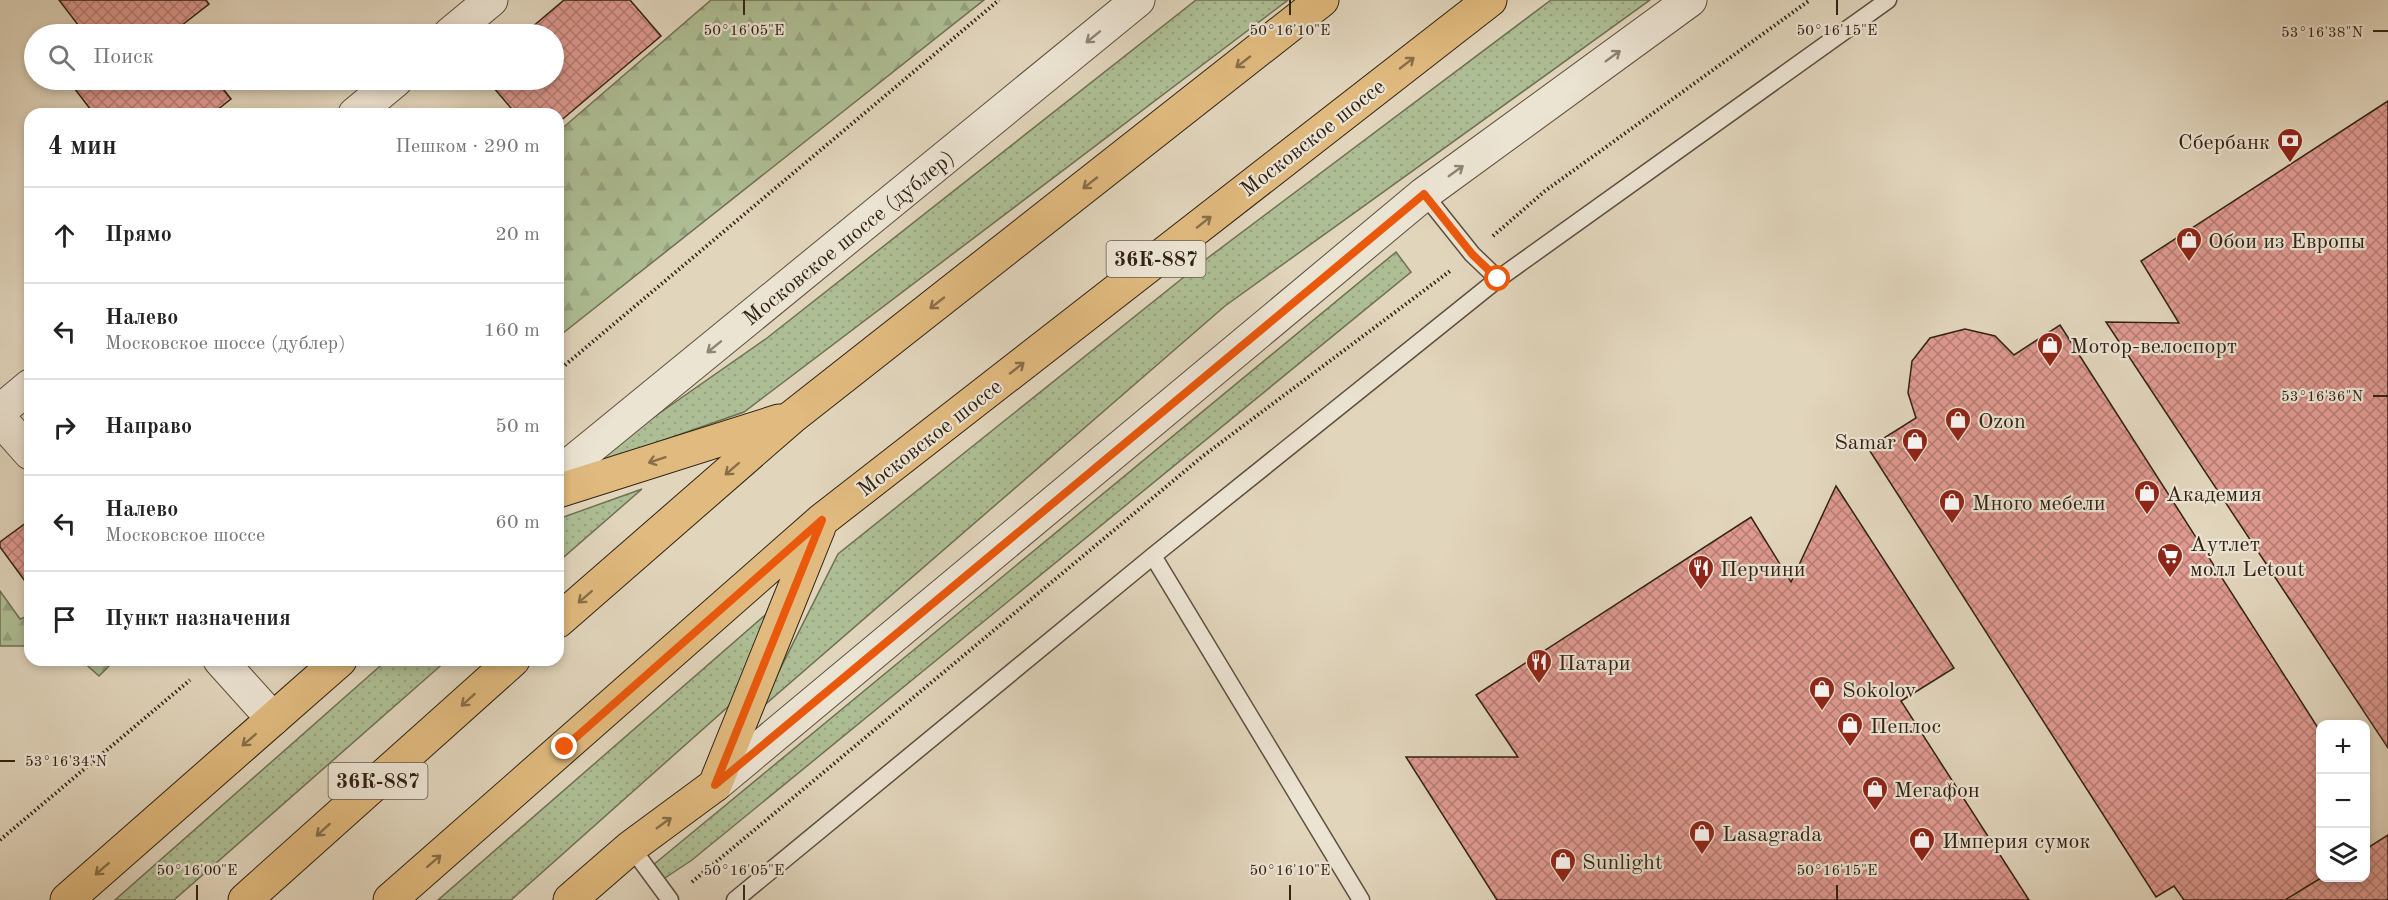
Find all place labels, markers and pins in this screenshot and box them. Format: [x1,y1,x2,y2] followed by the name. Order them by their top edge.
[2275,126,2305,164] bank icon: Сбербанк
[2178,132,2270,154] place label: Сбербанк
[2174,225,2204,263] shop icon: Обои из Европы
[2208,231,2365,253] place label: Обои из Европы
[2035,330,2065,368] shop icon: Мотор-велоспорт
[2070,336,2237,358] place label: Мотор-велоспорт
[1943,405,1973,443] shop icon: Ozon
[1978,411,2026,433] place label: Ozon
[1900,426,1930,464] shop icon: Samar
[1834,432,1896,454] place label: Samar
[2132,478,2162,516] shop icon: Академия
[2166,484,2262,506] place label: Академия
[1937,487,1967,525] shop icon: Много мебели
[1972,493,2106,515] place label: Много мебели
[2190,534,2305,581] place label: Аутлет молл Letout
[2155,541,2185,579] supermarket icon: Аутлет молл Letout
[1686,553,1716,591] restaurant icon: Перчини
[1720,559,1806,581] place label: Перчини
[1524,647,1554,685] restaurant icon: Патари
[1558,653,1631,675] place label: Патари
[1807,674,1837,712] shop icon: Sokolov
[1842,680,1917,702] place label: Sokolov
[1835,710,1865,748] shop icon: Пеплос
[1870,716,1941,738] place label: Пеплос
[1860,774,1890,812] shop icon: Мегафон
[1894,780,1980,802] place label: Мегафон
[1687,818,1717,856] shop icon: Lasagrada
[1722,824,1822,846] place label: Lasagrada
[1907,825,1937,863] shop icon: Империя сумок
[1942,831,2091,853] place label: Империя сумок
[1548,846,1578,884] shop icon: Sunlight
[1582,852,1663,874] place label: Sunlight

